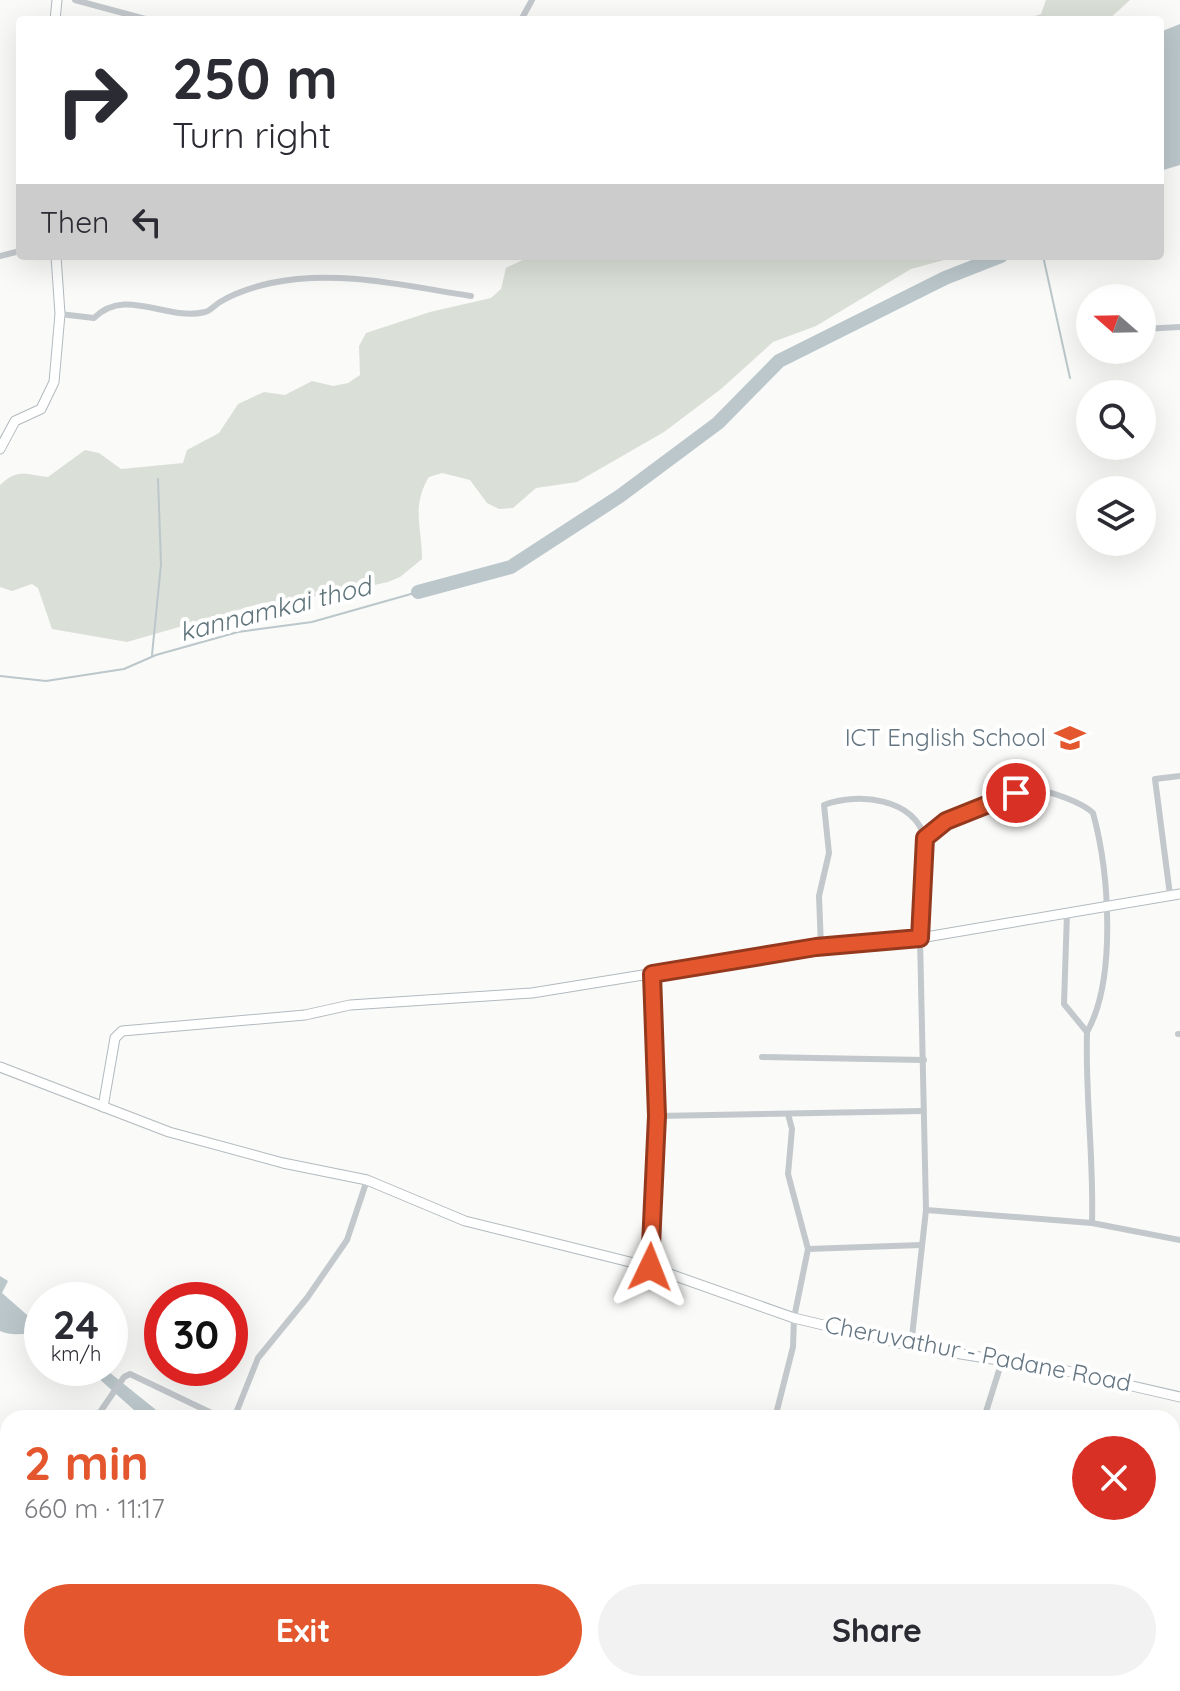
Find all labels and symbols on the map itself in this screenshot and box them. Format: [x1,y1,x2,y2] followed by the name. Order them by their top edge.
[1076,284,1156,364] north arrow
[176,568,377,648] water label: kannamkai thod
[1053,721,1087,755] school or university icon: ICT English School
[845,722,1046,752] place label: ICT English School
[982,759,1050,827] pin
[608,1225,692,1309] position arrow
[144,1282,248,1386] speed limit sign: 30
[822,1309,1134,1397] street label: Cheruvathur - Padane Road

